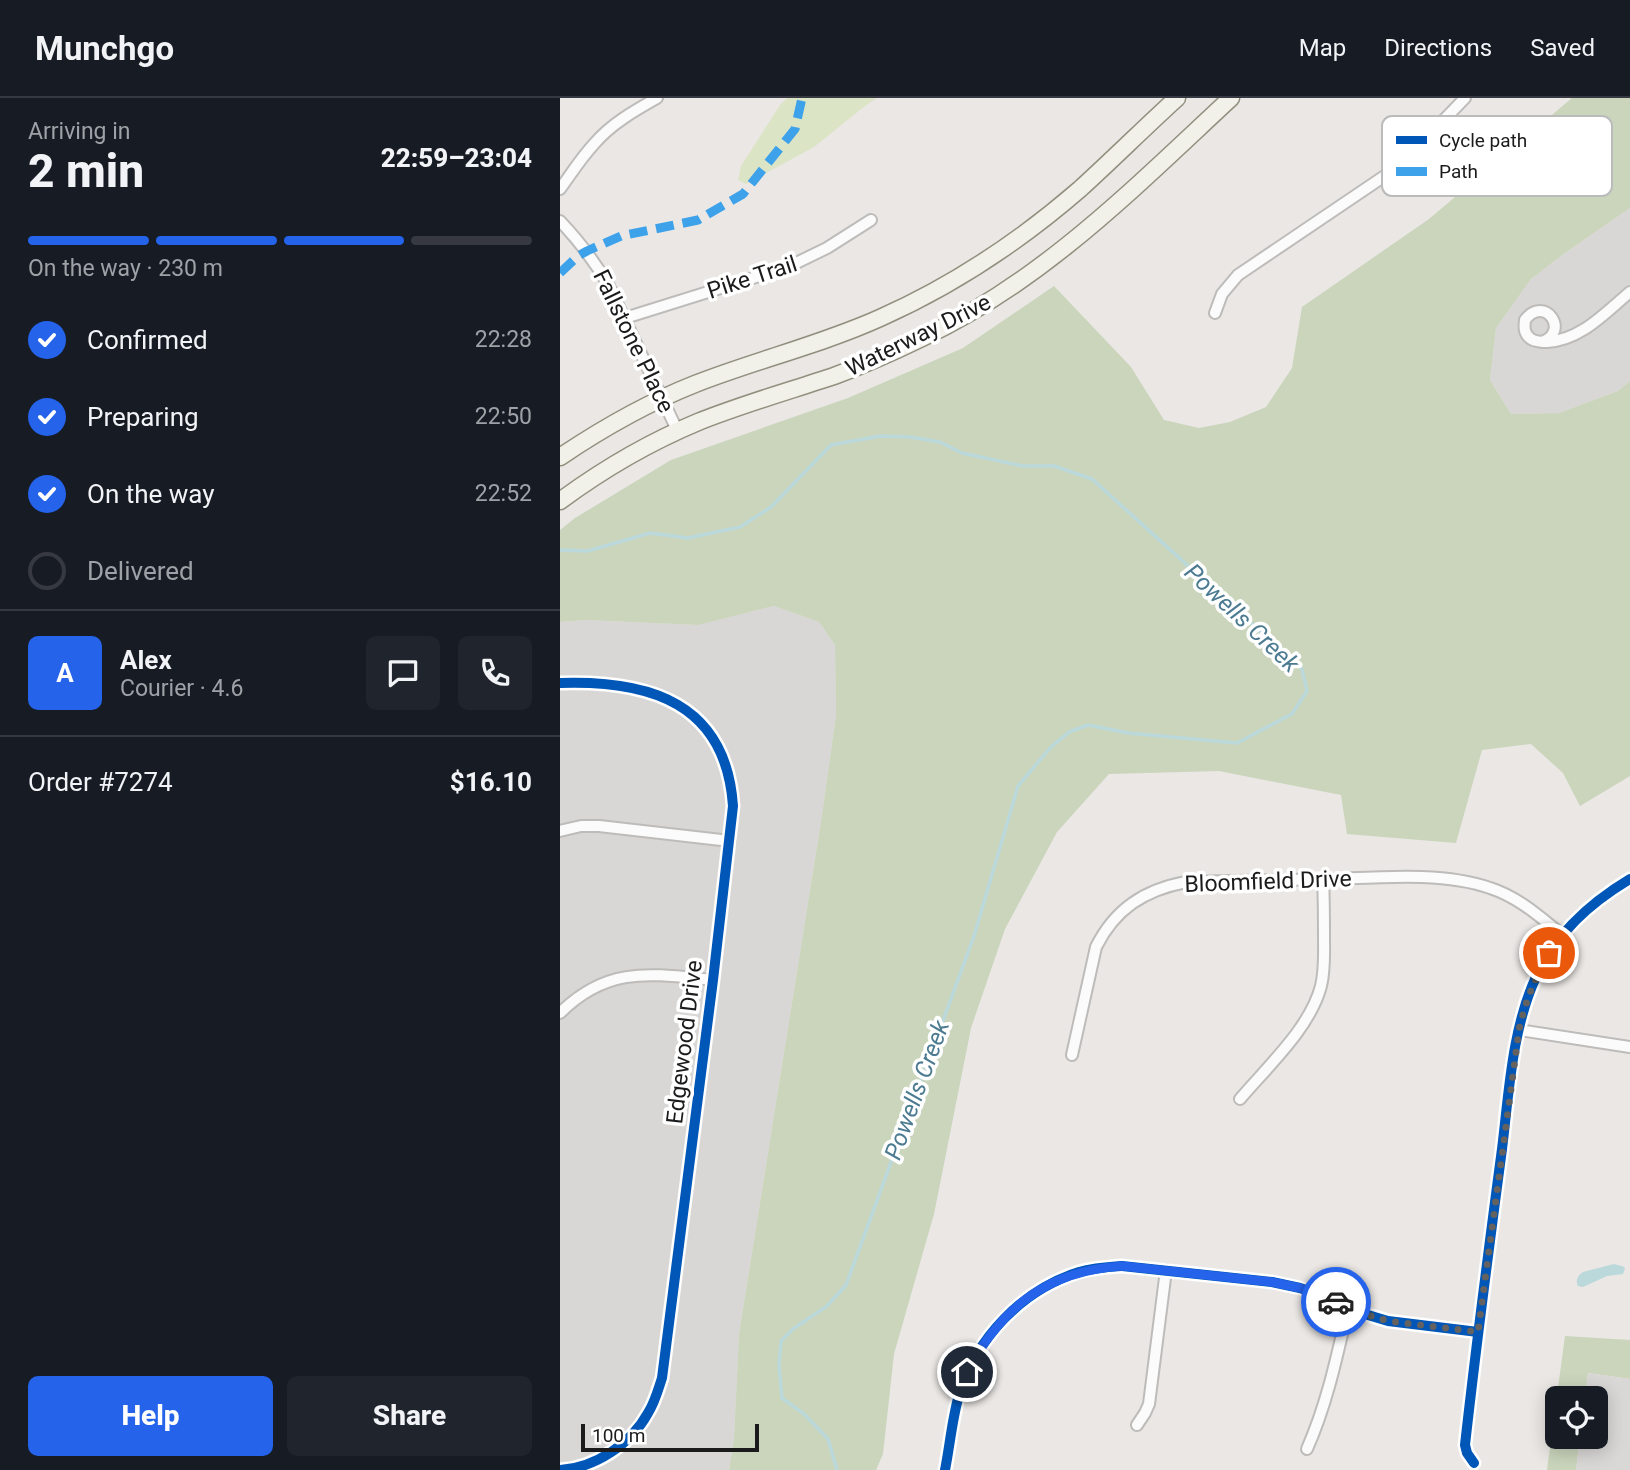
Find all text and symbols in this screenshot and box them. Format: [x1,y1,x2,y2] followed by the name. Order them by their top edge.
[35,29,174,68] text: Munchgo
[1299,34,1346,62] text: Map
[1384,34,1492,62] text: Directions
[1530,34,1595,62] text: Saved
[1382,116,1612,196] legend
[28,118,131,145] text: Arriving in
[1439,129,1527,152] text: Cycle path
[381,143,532,173] text: 22:59–23:04
[28,144,144,198] text: 2 min
[1439,160,1478,183] text: Path
[704,250,801,305] street label: Pike Trail
[28,255,223,282] text: On the way · 230 m
[587,265,680,417] street label: Fallstone Place
[841,289,995,382] street label: Waterway Drive
[28,321,66,359] icon: check
[87,325,208,355] text: Confirmed
[475,326,532,353] text: 22:28
[28,398,66,436] icon: check
[87,402,199,432] text: Preparing
[475,403,532,430] text: 22:50
[28,475,66,513] icon: check
[87,479,215,509] text: On the way
[475,480,532,507] text: 22:52
[87,556,194,586] text: Delivered
[1179,558,1306,679] water label: Powells Creek
[366,636,440,710] button: chat
[458,636,532,710] button: phone
[120,645,172,675] text: Alex
[56,658,74,688] text: A
[120,675,243,702] text: Courier · 4.6
[28,767,173,797] text: Order #7274
[450,767,532,797] text: $16.10
[1184,865,1352,898] street label: Bloomfield Drive
[1519,923,1579,983] pin
[1530,934,1568,972] icon: bag
[661,959,708,1125] street label: Edgewood Drive
[879,1015,956,1163] water label: Powells Creek
[1301,1267,1371,1337] courier
[1317,1283,1355,1321] icon: car
[937,1342,997,1402] pin
[948,1353,986,1391] icon: home
[28,1376,273,1456] button: Help
[287,1376,532,1456] button: Share
[1545,1386,1608,1449] map controls
[1545,1386,1608,1449] button: locate
[581,1421,760,1453] scale bar
[592,1424,645,1447] text: 100 m

